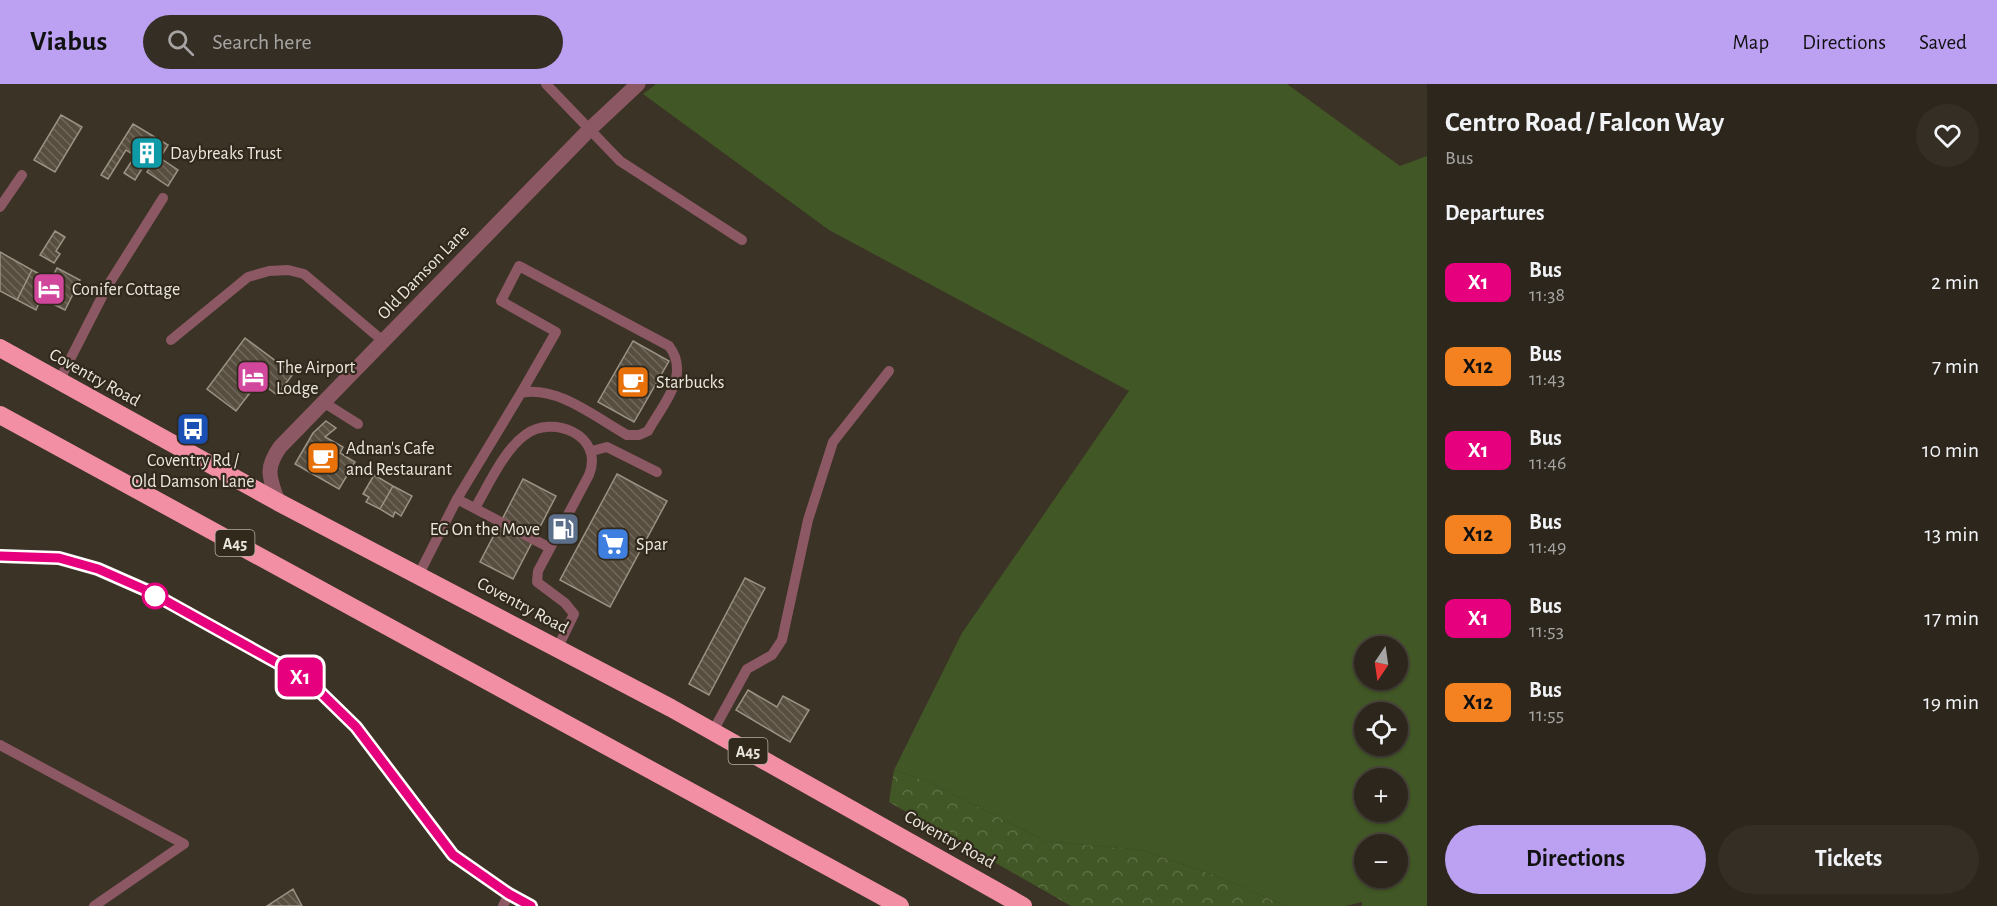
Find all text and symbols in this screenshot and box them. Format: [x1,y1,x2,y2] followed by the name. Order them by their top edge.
[143,15,563,69] search box
[164,26,197,59] icon: search
[30,28,107,56] text: Viabus
[212,31,312,53] text: Search here
[1733,32,1769,53] text: Map
[1802,32,1886,53] text: Directions
[1919,32,1967,53] text: Saved
[1916,104,1979,167] button: heart
[1445,109,1724,137] text: Centro Road / Falcon Way
[129,135,165,171] building icon: Daybreaks Trust
[170,145,282,163] place label: Daybreaks Trust
[1445,148,1473,168] text: Bus
[1445,202,1545,224] text: Departures
[374,222,473,323] street label: Old Damson Lane
[1529,259,1562,281] text: Bus
[31,271,67,307] hotel icon: Conifer Cottage
[1931,271,1979,293] text: 2 min
[1468,272,1488,293] text: X1
[72,281,180,299] place label: Conifer Cottage
[1529,285,1565,305] text: 11:38
[1529,343,1562,365] text: Bus
[46,346,143,410] street label: Coventry Road
[1932,355,1979,377] text: 7 min
[1463,356,1493,377] text: X12
[235,359,271,395] hotel icon: The Airport Lodge
[276,359,355,398] place label: The Airport Lodge
[615,364,651,400] cafe icon: Starbucks
[1529,369,1565,389] text: 11:43
[656,374,724,392] place label: Starbucks
[175,411,211,447] bus stop icon: Coventry Rd / Old Damson Lane
[1529,427,1562,449] text: Bus
[1922,439,1979,461] text: 10 min
[305,440,341,476] cafe icon: Adnan's Cafe and Restaurant
[346,440,452,479] place label: Adnan's Cafe and Restaurant
[1468,440,1488,461] text: X1
[131,452,255,491] place label: Coventry Rd / Old Damson Lane
[1529,453,1566,473] text: 11:46
[545,511,581,547] fuel station icon: EG On the Move
[1529,511,1562,533] text: Bus
[430,521,540,539] place label: EG On the Move
[1924,523,1979,545] text: 13 min
[1463,524,1493,545] text: X12
[595,526,631,562] supermarket icon: Spar
[216,530,254,556] road number: A45
[636,536,668,554] place label: Spar
[1529,537,1566,557] text: 11:49
[474,574,571,637] street label: Coventry Road
[142,583,168,609] unlabelled marker
[1529,595,1562,617] text: Bus
[1924,607,1979,629] text: 17 min
[1468,608,1488,629] text: X1
[1529,621,1564,641] text: 11:53
[1354,636,1408,690] north arrow
[1354,636,1408,888] map controls
[273,658,327,696] line badge: X1
[290,667,310,688] text: X1
[1529,679,1562,701] text: Bus
[1923,691,1979,713] text: 19 min
[1463,692,1493,713] text: X12
[1354,702,1408,756] button: locate
[1529,705,1564,725] text: 11:55
[728,738,768,764] road number: A45
[1354,768,1408,822] button: +
[901,808,998,872] street label: Coventry Road
[1445,825,1706,894] button: Directions
[1718,825,1979,894] button: Tickets
[1354,834,1408,888] button: −

